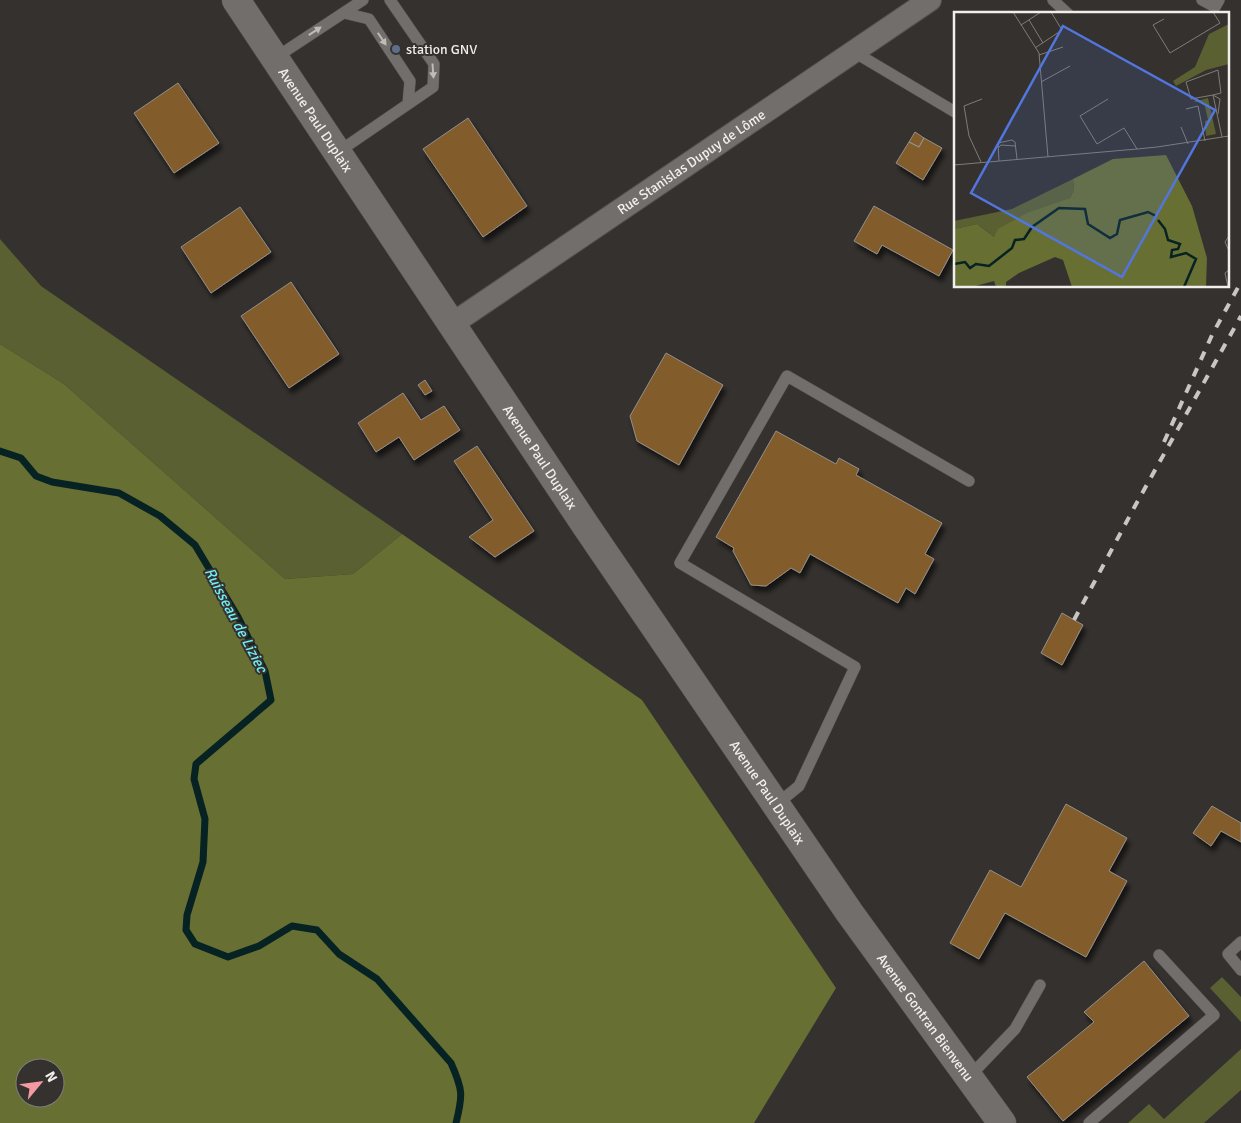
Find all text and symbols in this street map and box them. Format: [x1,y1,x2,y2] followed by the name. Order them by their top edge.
[954,12,1228,288] inset map
[309,27,322,36] one-way arrow
[377,32,387,45] one-way arrow
[406,41,477,58] place label: station GNV
[390,43,402,55] marker: station GNV
[429,63,437,79] one-way arrow
[274,65,357,176] street label: Avenue Paul Duplaix
[614,106,769,218] street label: Rue Stanislas Dupuy de Lôme
[499,402,581,513] street label: Avenue Paul Duplaix
[201,564,272,676] water label: Ruisseau de Liziec
[726,737,809,848] street label: Avenue Paul Duplaix
[873,950,977,1085] street label: Avenue Gontran Bienvenu
[15,1058,65,1108] north arrow
[41,1069,61,1085] text: N

